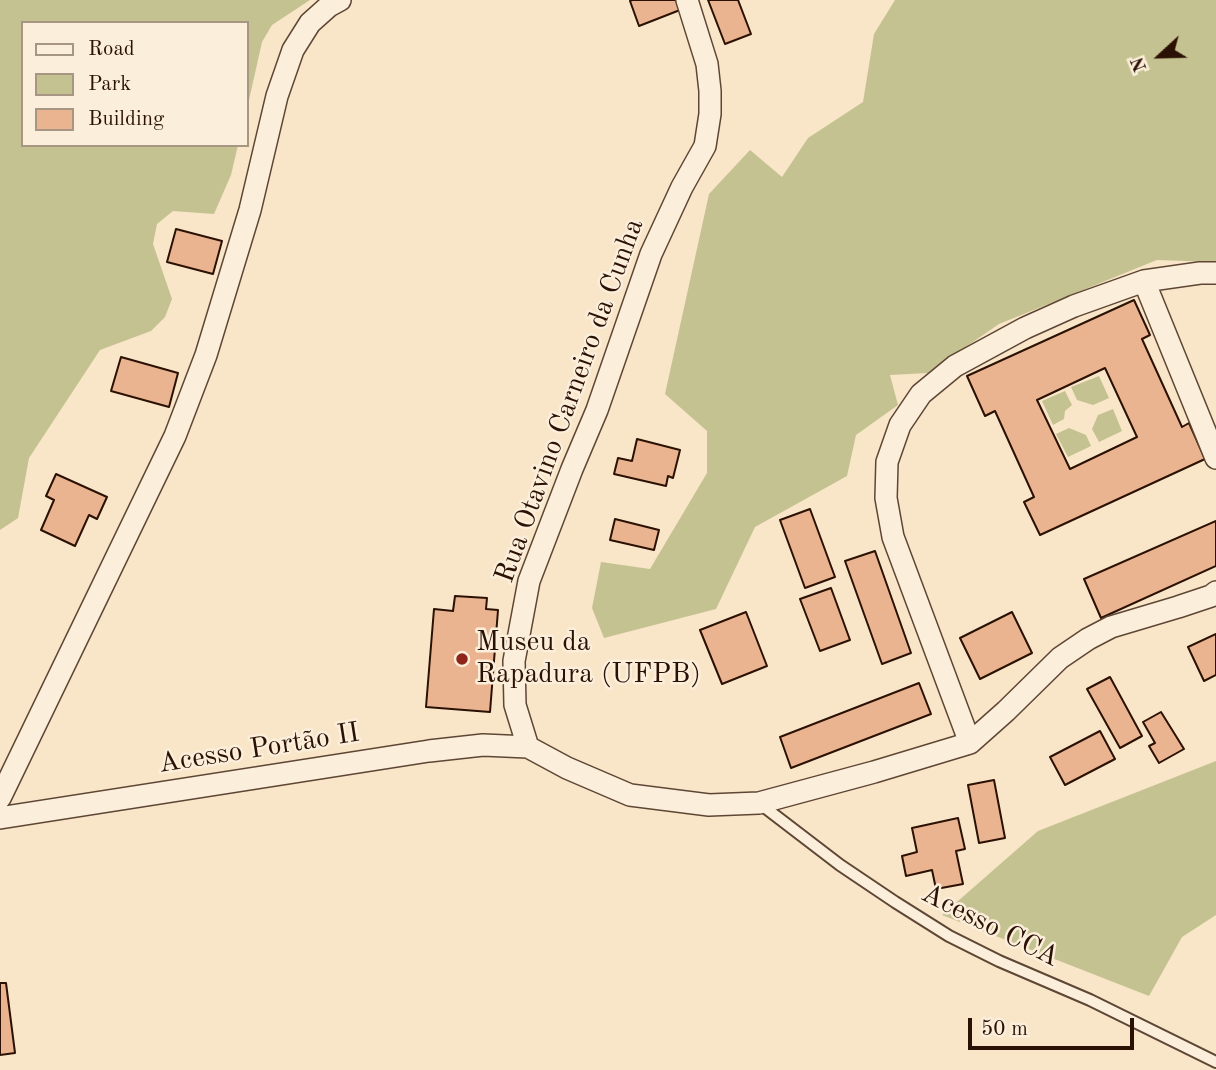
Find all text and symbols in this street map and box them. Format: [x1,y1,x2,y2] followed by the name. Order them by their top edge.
[21,21,248,147] legend
[1125,21,1195,91] north arrow
[88,39,135,60] text: Road
[1129,54,1152,74] text: N
[88,74,131,95] text: Park
[88,109,164,130] text: Building
[488,214,652,588] street label: Rua Otavino Carneiro da Cunha
[476,626,701,692] place label: Museu da Rapadura (UFPB)
[454,651,470,667] marker: Museu da Rapadura (UFPB)
[156,717,362,781] street label: Acesso Portão II
[916,877,1064,975] street label: Acesso CCA
[971,1004,1137,1048] scale bar
[981,1019,1028,1040] text: 50 m

